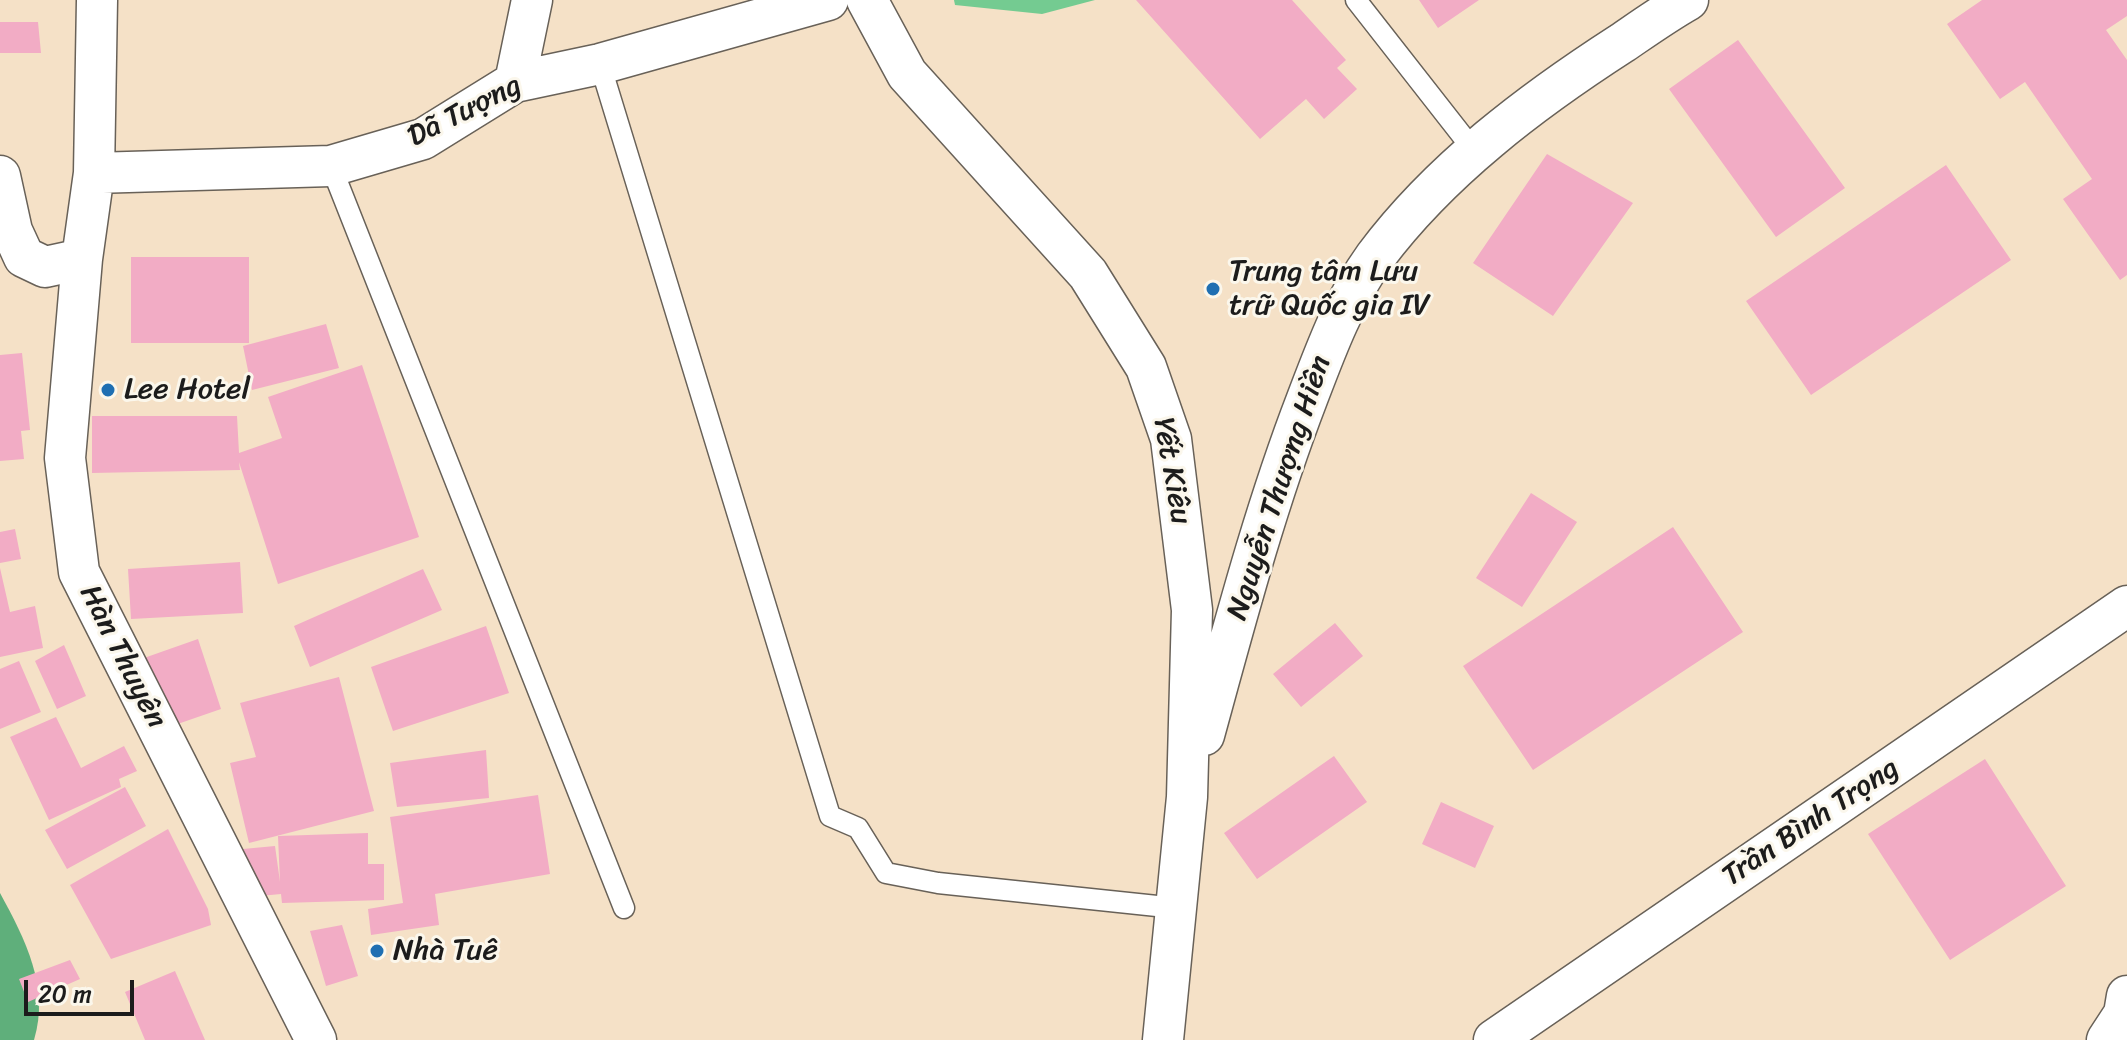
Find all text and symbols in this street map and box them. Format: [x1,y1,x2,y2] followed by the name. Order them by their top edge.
[402,68,528,156] street label: Dã Tượng
[1229,254,1430,324] place label: Trung tâm Lưu trữ Quốc gia IV
[1204,280,1222,298] marker: Trung tâm Lưu trữ Quốc gia IV
[1220,351,1340,625] street label: Nguyễn Thượng Hiền
[124,372,250,408] place label: Lee Hotel
[99,381,117,399] marker: Lee Hotel
[1144,415,1198,527] street label: Yết Kiêu
[71,579,173,735] street label: Hàn Thuyên
[1716,751,1906,895] street label: Trần Bình Trọng
[393,933,498,969] place label: Nhà Tuê
[368,942,386,960] marker: Nhà Tuê
[28,964,138,1014] scale bar
[38,973,92,1015] text: 20 m

